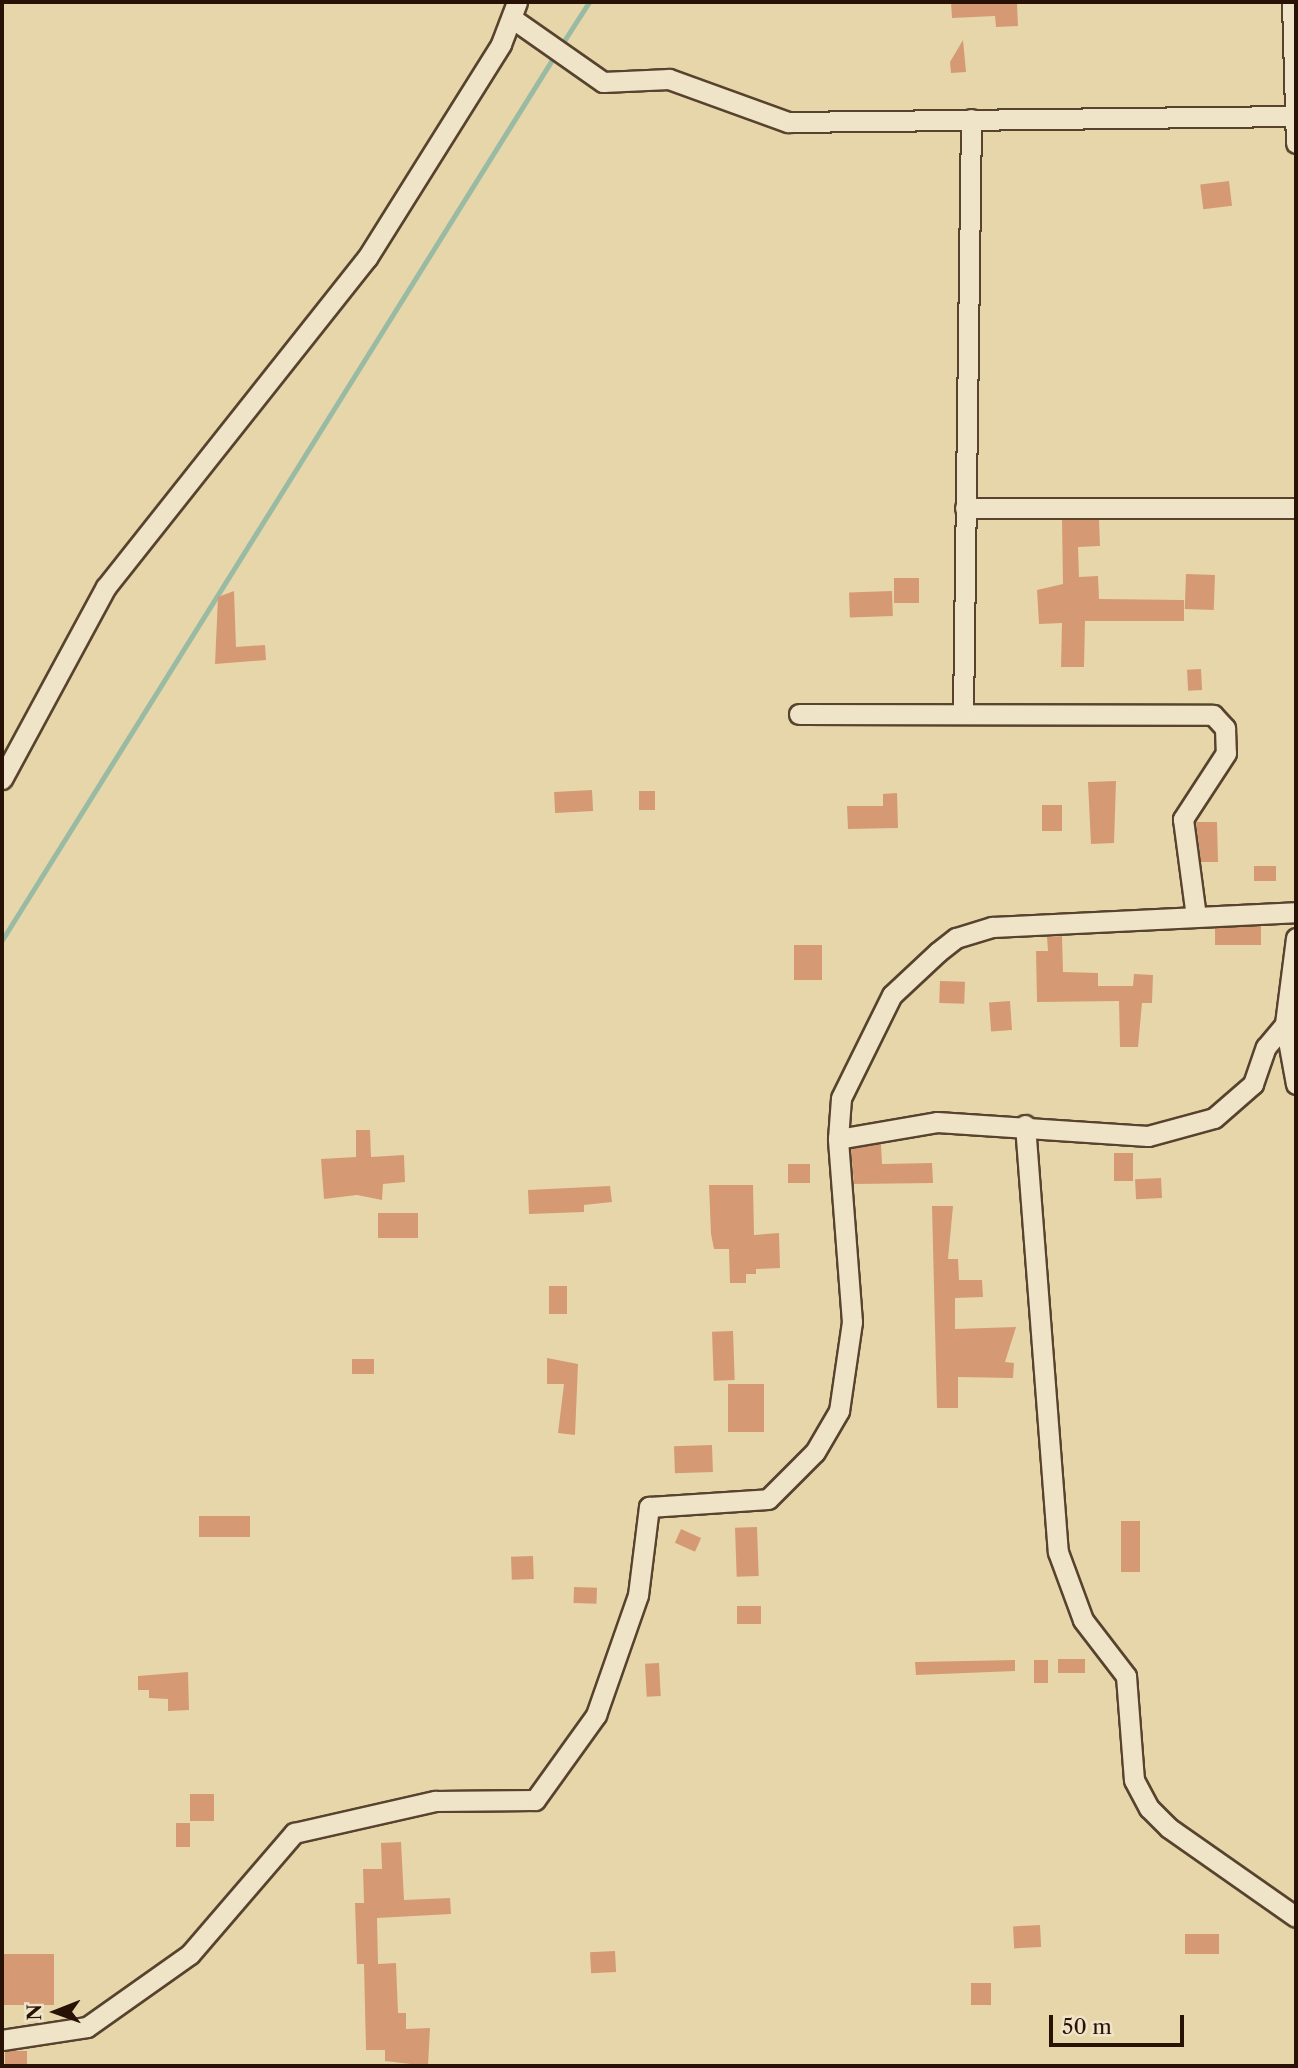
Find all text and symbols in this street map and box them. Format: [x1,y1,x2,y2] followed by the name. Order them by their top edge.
[21,1977,91,2047] north arrow
[1053,2002,1188,2046] scale bar
[23,2004,46,2021] text: N
[1062,2014,1112,2039] text: 50 m

